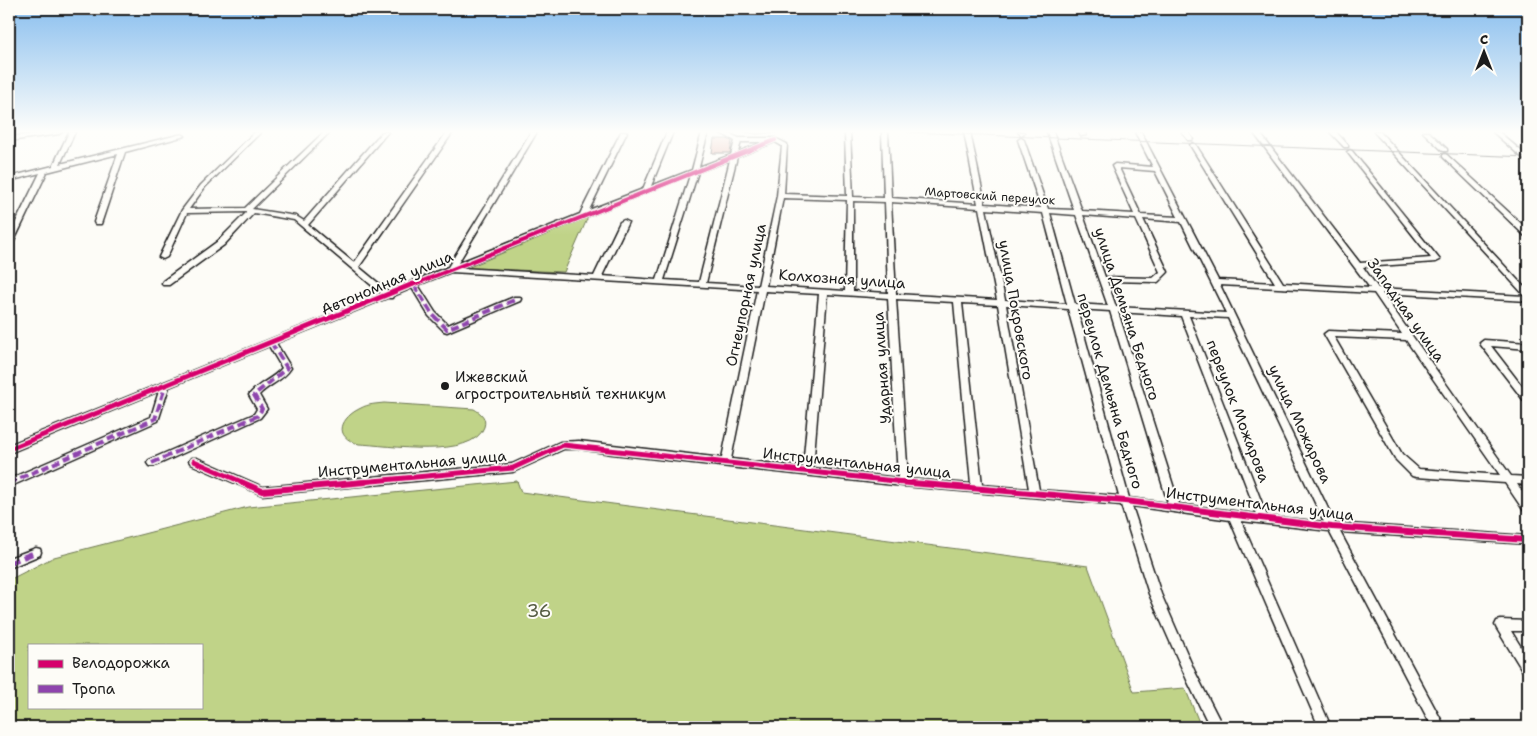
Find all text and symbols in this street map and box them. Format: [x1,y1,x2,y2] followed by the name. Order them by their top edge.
[1460,28,1510,78] north arrow
[1480,30,1488,48] text: С
[924,183,1056,209] street label: Мартовский переулок
[721,221,771,368] street label: Огнеупорная улица
[1090,225,1164,403] street label: улица Демьяна Бедного
[994,238,1038,382] street label: улица Покровского
[318,246,457,320] street label: Автономная улица
[1363,254,1450,366] street label: Западная улица
[778,265,907,293] street label: Колхозная улица
[1072,291,1148,491] street label: переулок Демьяна Бедного
[868,311,896,425] street label: Ударная улица
[1202,337,1275,486] street label: переулок Можарова
[1264,361,1337,487] street label: улица Можарова
[455,367,666,404] place label: Ижевский агростроительный техникум
[439,380,451,392] marker: Ижевский агростроительный техникум
[762,443,953,483] street label: Инструментальная улица
[317,446,508,482] street label: Инструментальная улица
[1165,483,1356,526] street label: Инструментальная улица
[527,599,551,623] park label: 36
[28,644,202,708] legend
[72,653,171,673] text: Велодорожка
[72,679,116,699] text: Тропа

